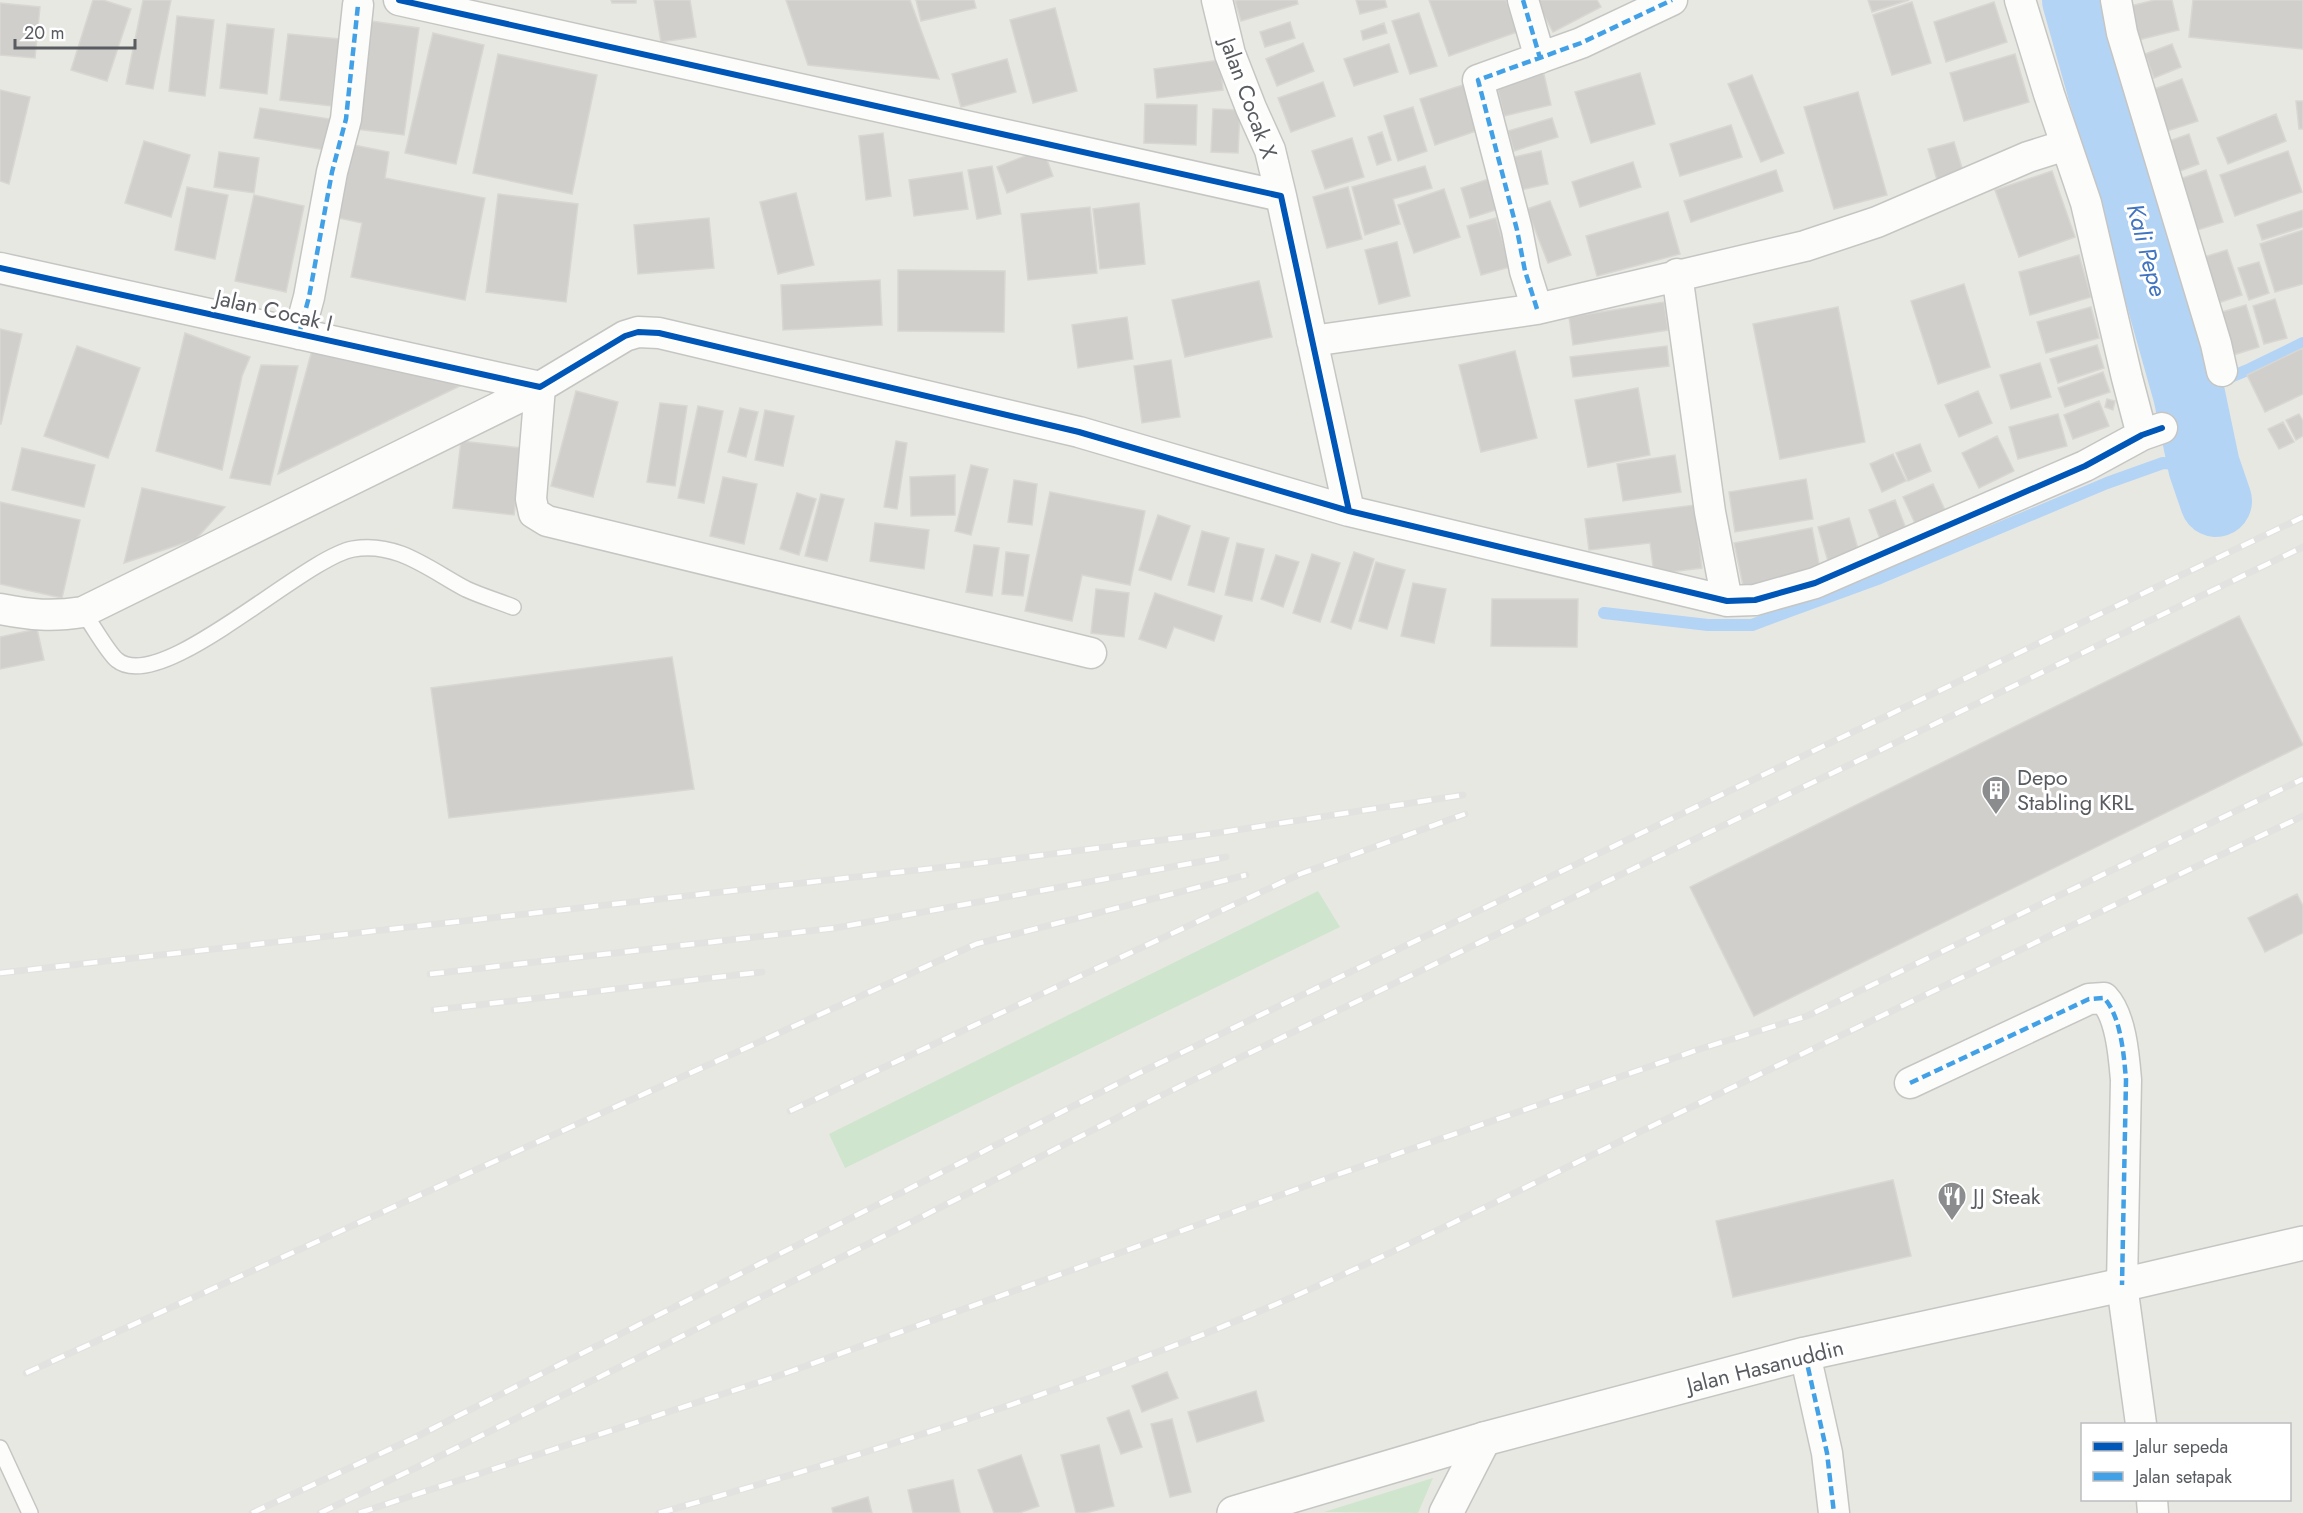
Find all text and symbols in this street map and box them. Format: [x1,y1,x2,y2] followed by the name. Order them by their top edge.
[15,12,135,50] scale bar
[24,20,64,46] text: 20 m
[1211,30,1286,163] street label: Jalan Cocak X
[2118,200,2176,300] water label: Kali Pepe
[209,280,336,339] street label: Jalan Cocak I
[2017,761,2134,818] place label: Depo Stabling KRL
[1980,774,2012,816] building icon: Depo Stabling KRL
[1936,1180,1968,1222] restaurant icon: JJ Steak
[1970,1180,2041,1212] place label: JJ Steak
[1680,1331,1847,1402] street label: Jalan Hasanuddin
[2081,1423,2291,1501] legend
[2133,1434,2228,1460] text: Jalur sepeda
[2133,1464,2232,1490] text: Jalan setapak

